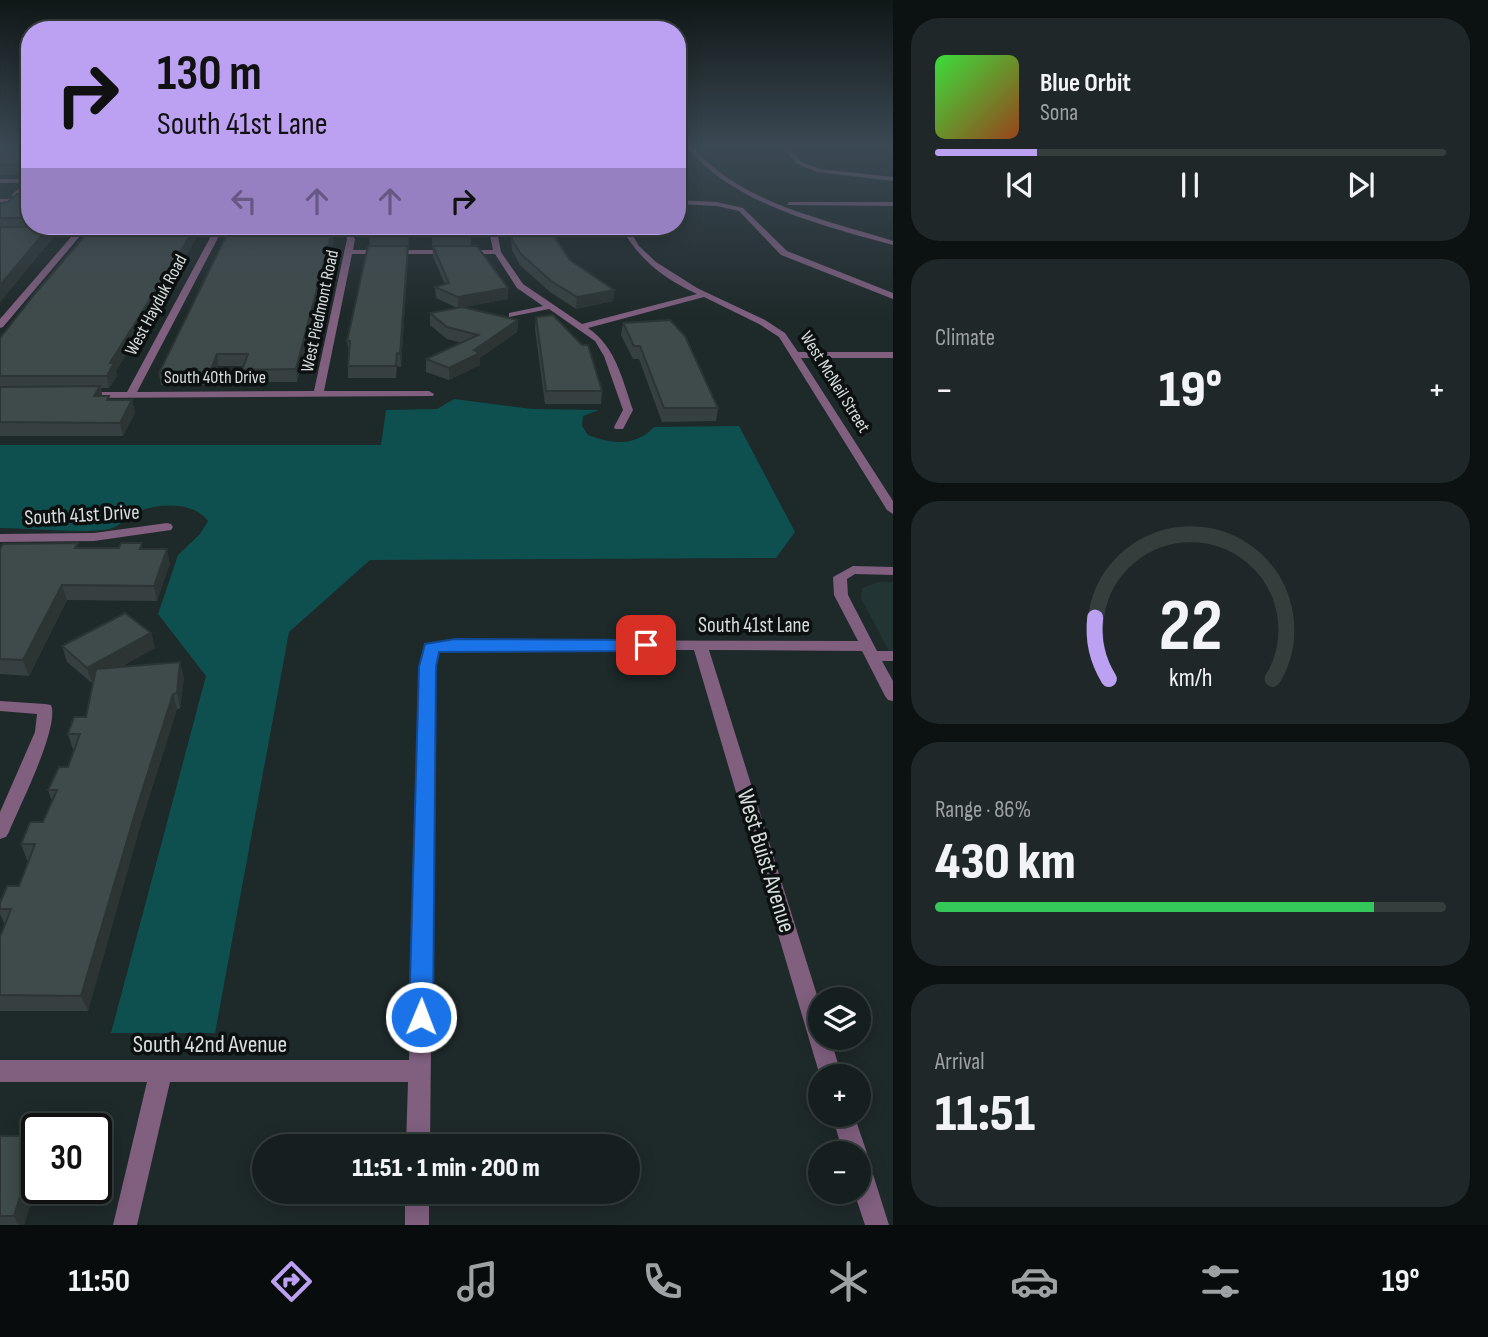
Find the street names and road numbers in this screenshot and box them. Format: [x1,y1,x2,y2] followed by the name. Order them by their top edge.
[297,248,343,374] street label: West Piedmont Road
[121,251,191,359] street label: West Hayduk Road
[796,328,875,437] street label: West McNeil Street
[164,367,266,388] street label: South 40th Drive
[24,499,140,531] street label: South 41st Drive
[698,613,810,638] street label: South 41st Lane
[730,786,802,936] street label: West Buist Avenue
[133,1030,287,1059] street label: South 42nd Avenue

